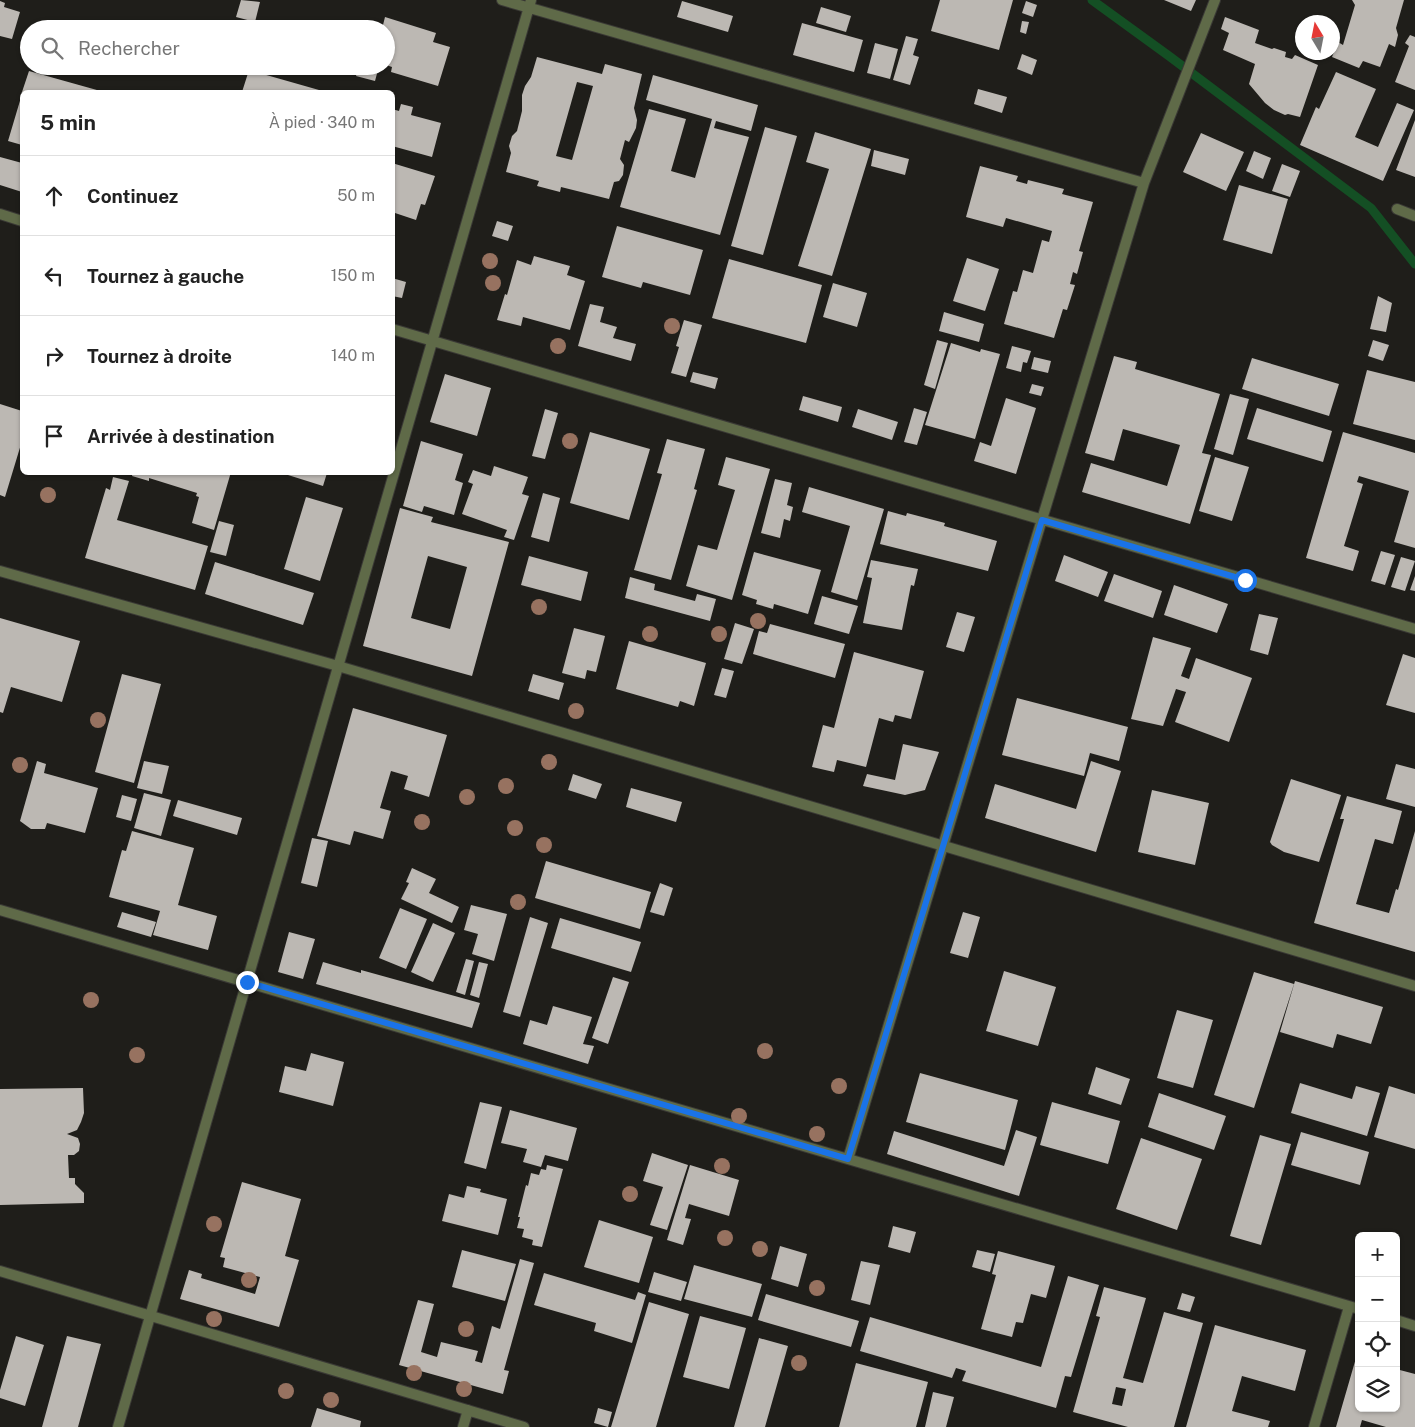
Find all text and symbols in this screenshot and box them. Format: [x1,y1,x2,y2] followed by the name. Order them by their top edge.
[1295,15,1340,60] north arrow
[20,20,395,75] search box
[38,34,66,62] icon: search
[78,37,180,59] text: Rechercher
[40,110,96,135] text: 5 min
[269,113,375,132] text: À pied · 340 m
[40,182,68,210] icon: ahead
[87,185,178,207] text: Continuez
[337,186,375,205] text: 50 m
[40,262,68,290] icon: left
[87,265,244,287] text: Tournez à gauche
[331,266,375,285] text: 150 m
[40,342,68,370] icon: right
[87,345,232,367] text: Tournez à droite
[331,346,375,365] text: 140 m
[40,422,68,450] icon: arrive
[87,425,275,447] text: Arrivée à destination
[1234,569,1257,592] route start
[236,971,259,994] route end
[1355,1232,1400,1412] map controls
[1355,1232,1400,1277] button: +
[1355,1277,1400,1322] button: −
[1355,1322,1400,1367] button: locate
[1355,1367,1400,1412] button: layers

